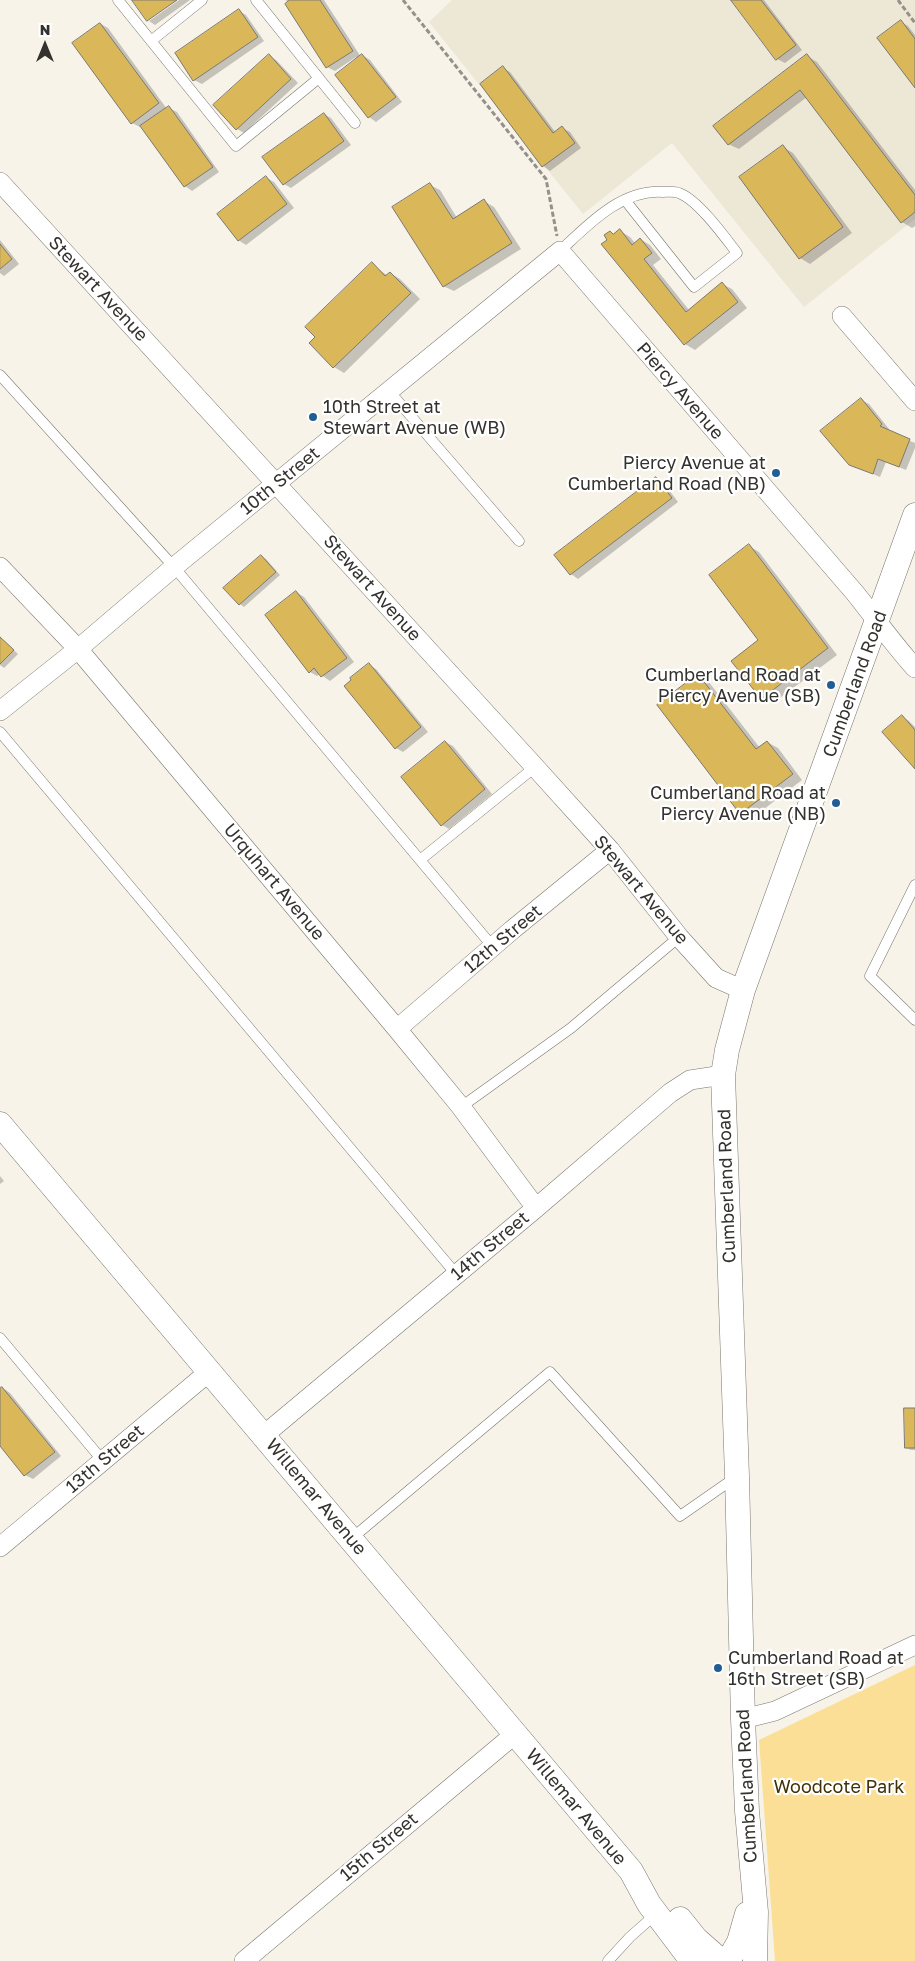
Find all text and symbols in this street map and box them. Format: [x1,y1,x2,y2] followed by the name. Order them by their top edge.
[20,20,70,70] north arrow
[40,21,50,38] text: N
[44,232,152,346] street label: Stewart Avenue
[632,338,728,444] street label: Piercy Avenue
[323,396,506,438] place label: 10th Street at Stewart Avenue (WB)
[307,411,319,423] marker: 10th Street at Stewart Avenue (WB)
[236,442,324,520] street label: 10th Street
[568,452,766,494] place label: Piercy Avenue at Cumberland Road (NB)
[770,467,782,479] marker: Piercy Avenue at Cumberland Road (NB)
[319,530,425,646] street label: Stewart Avenue
[818,608,892,760] street label: Cumberland Road
[645,664,821,706] place label: Cumberland Road at Piercy Avenue (SB)
[825,679,837,691] marker: Cumberland Road at Piercy Avenue (SB)
[650,782,826,824] place label: Cumberland Road at Piercy Avenue (NB)
[830,797,842,809] marker: Cumberland Road at Piercy Avenue (NB)
[219,819,329,945] street label: Urquhart Avenue
[589,831,693,949] street label: Stewart Avenue
[460,900,546,978] street label: 12th Street
[714,1109,740,1263] street label: Cumberland Road
[446,1207,534,1285] street label: 14th Street
[62,1420,148,1498] street label: 13th Street
[261,1435,371,1559] street label: Willemar Avenue
[728,1647,904,1690] place label: Cumberland Road at 16th Street (SB)
[712,1662,724,1674] marker: Cumberland Road at 16th Street (SB)
[732,1708,762,1864] street label: Cumberland Road
[521,1745,631,1869] street label: Willemar Avenue
[774,1776,904,1798] park label: Woodcote Park
[336,1808,422,1886] street label: 15th Street

